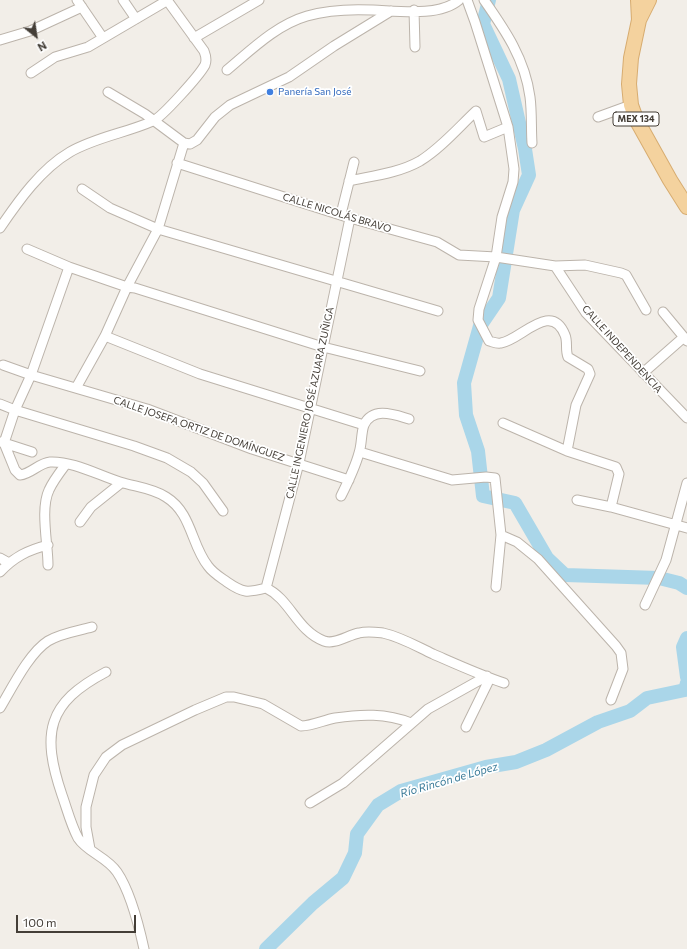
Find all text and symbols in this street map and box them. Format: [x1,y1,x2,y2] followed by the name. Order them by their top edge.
[16,16,56,56] north arrow
[35,39,49,55] text: N
[278,86,352,98] place label: Panería San José
[265,87,275,97] marker: Panería San José
[613,112,659,126] road number: MEX 134
[281,191,393,235] street label: CALLE NICOLÁS BRAVO
[579,303,665,395] street label: CALLE INDEPENDENCIA
[284,306,336,500] street label: CALLE INGENIERO JOSÉ AZUARA ZUÑIGA
[112,394,286,464] street label: CALLE JOSEFA ORTIZ DE DOMÍNGUEZ
[399,760,499,800] water label: Río Rincón de López
[18,907,138,933] scale bar
[23,915,57,929] text: 100 m

